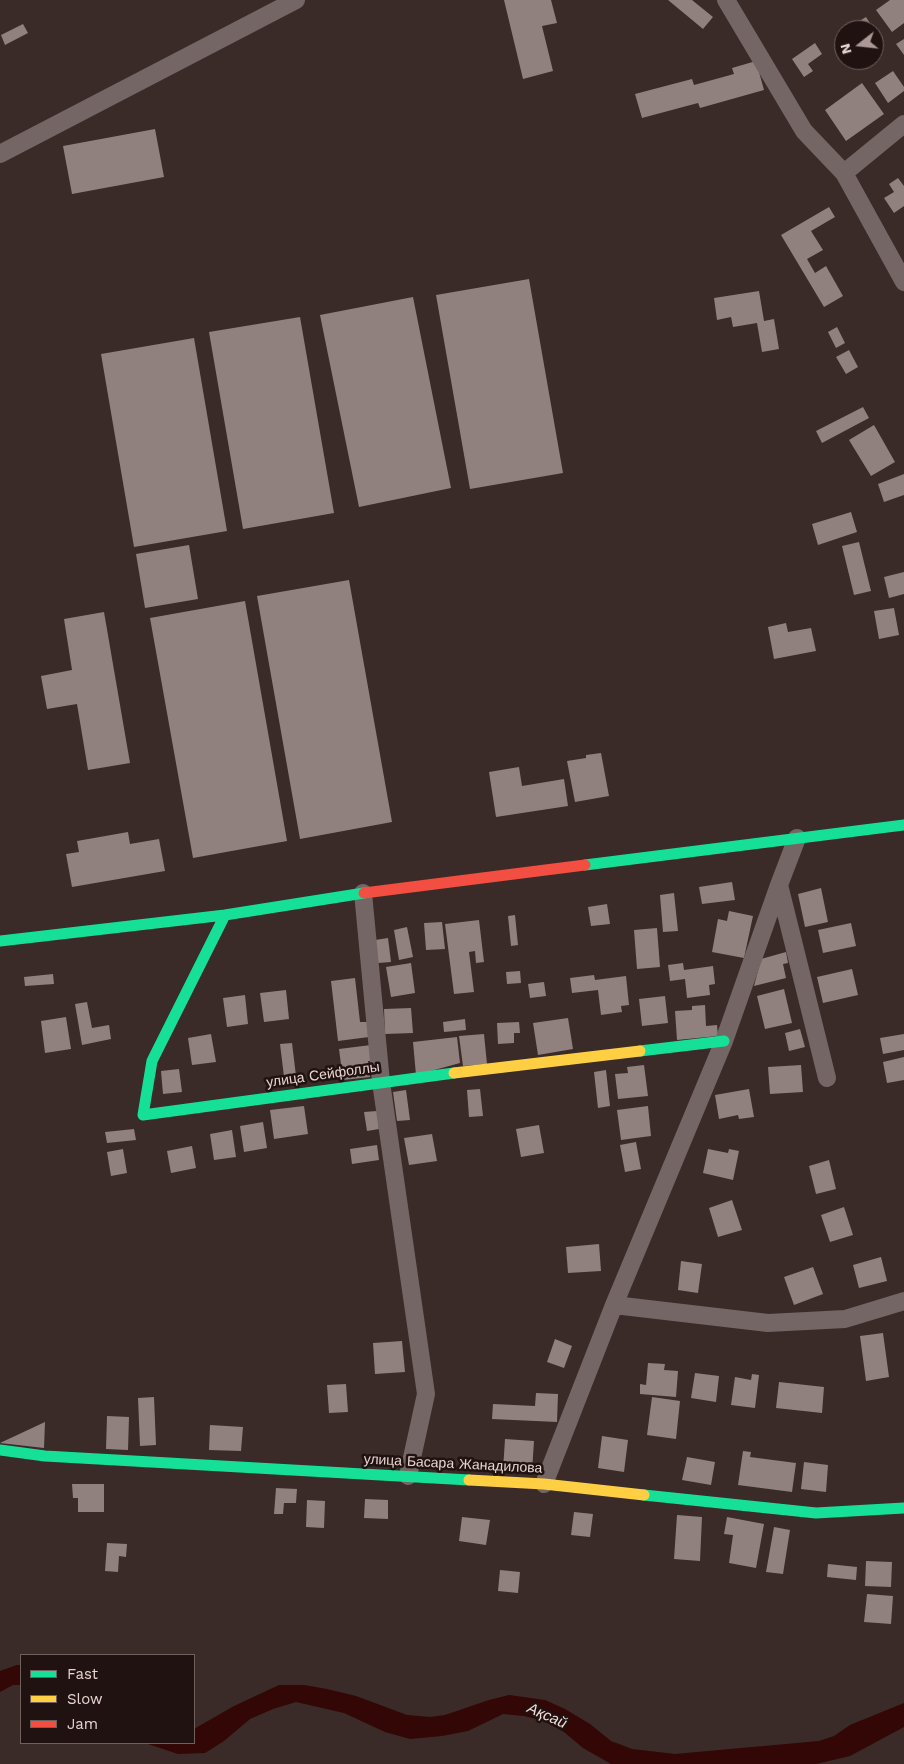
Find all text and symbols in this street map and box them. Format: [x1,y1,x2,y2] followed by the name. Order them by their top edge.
[834,20,884,70] north arrow
[836,42,855,56] text: N
[265,1059,381,1091] street label: улица Сейфоллы
[363,1451,543,1477] street label: улица Басара Жанадилова
[20,1654,195,1744] legend
[67,1665,98,1683] text: Fast
[67,1690,103,1708] text: Slow
[524,1699,570,1733] water label: Ақсай
[67,1715,98,1733] text: Jam

